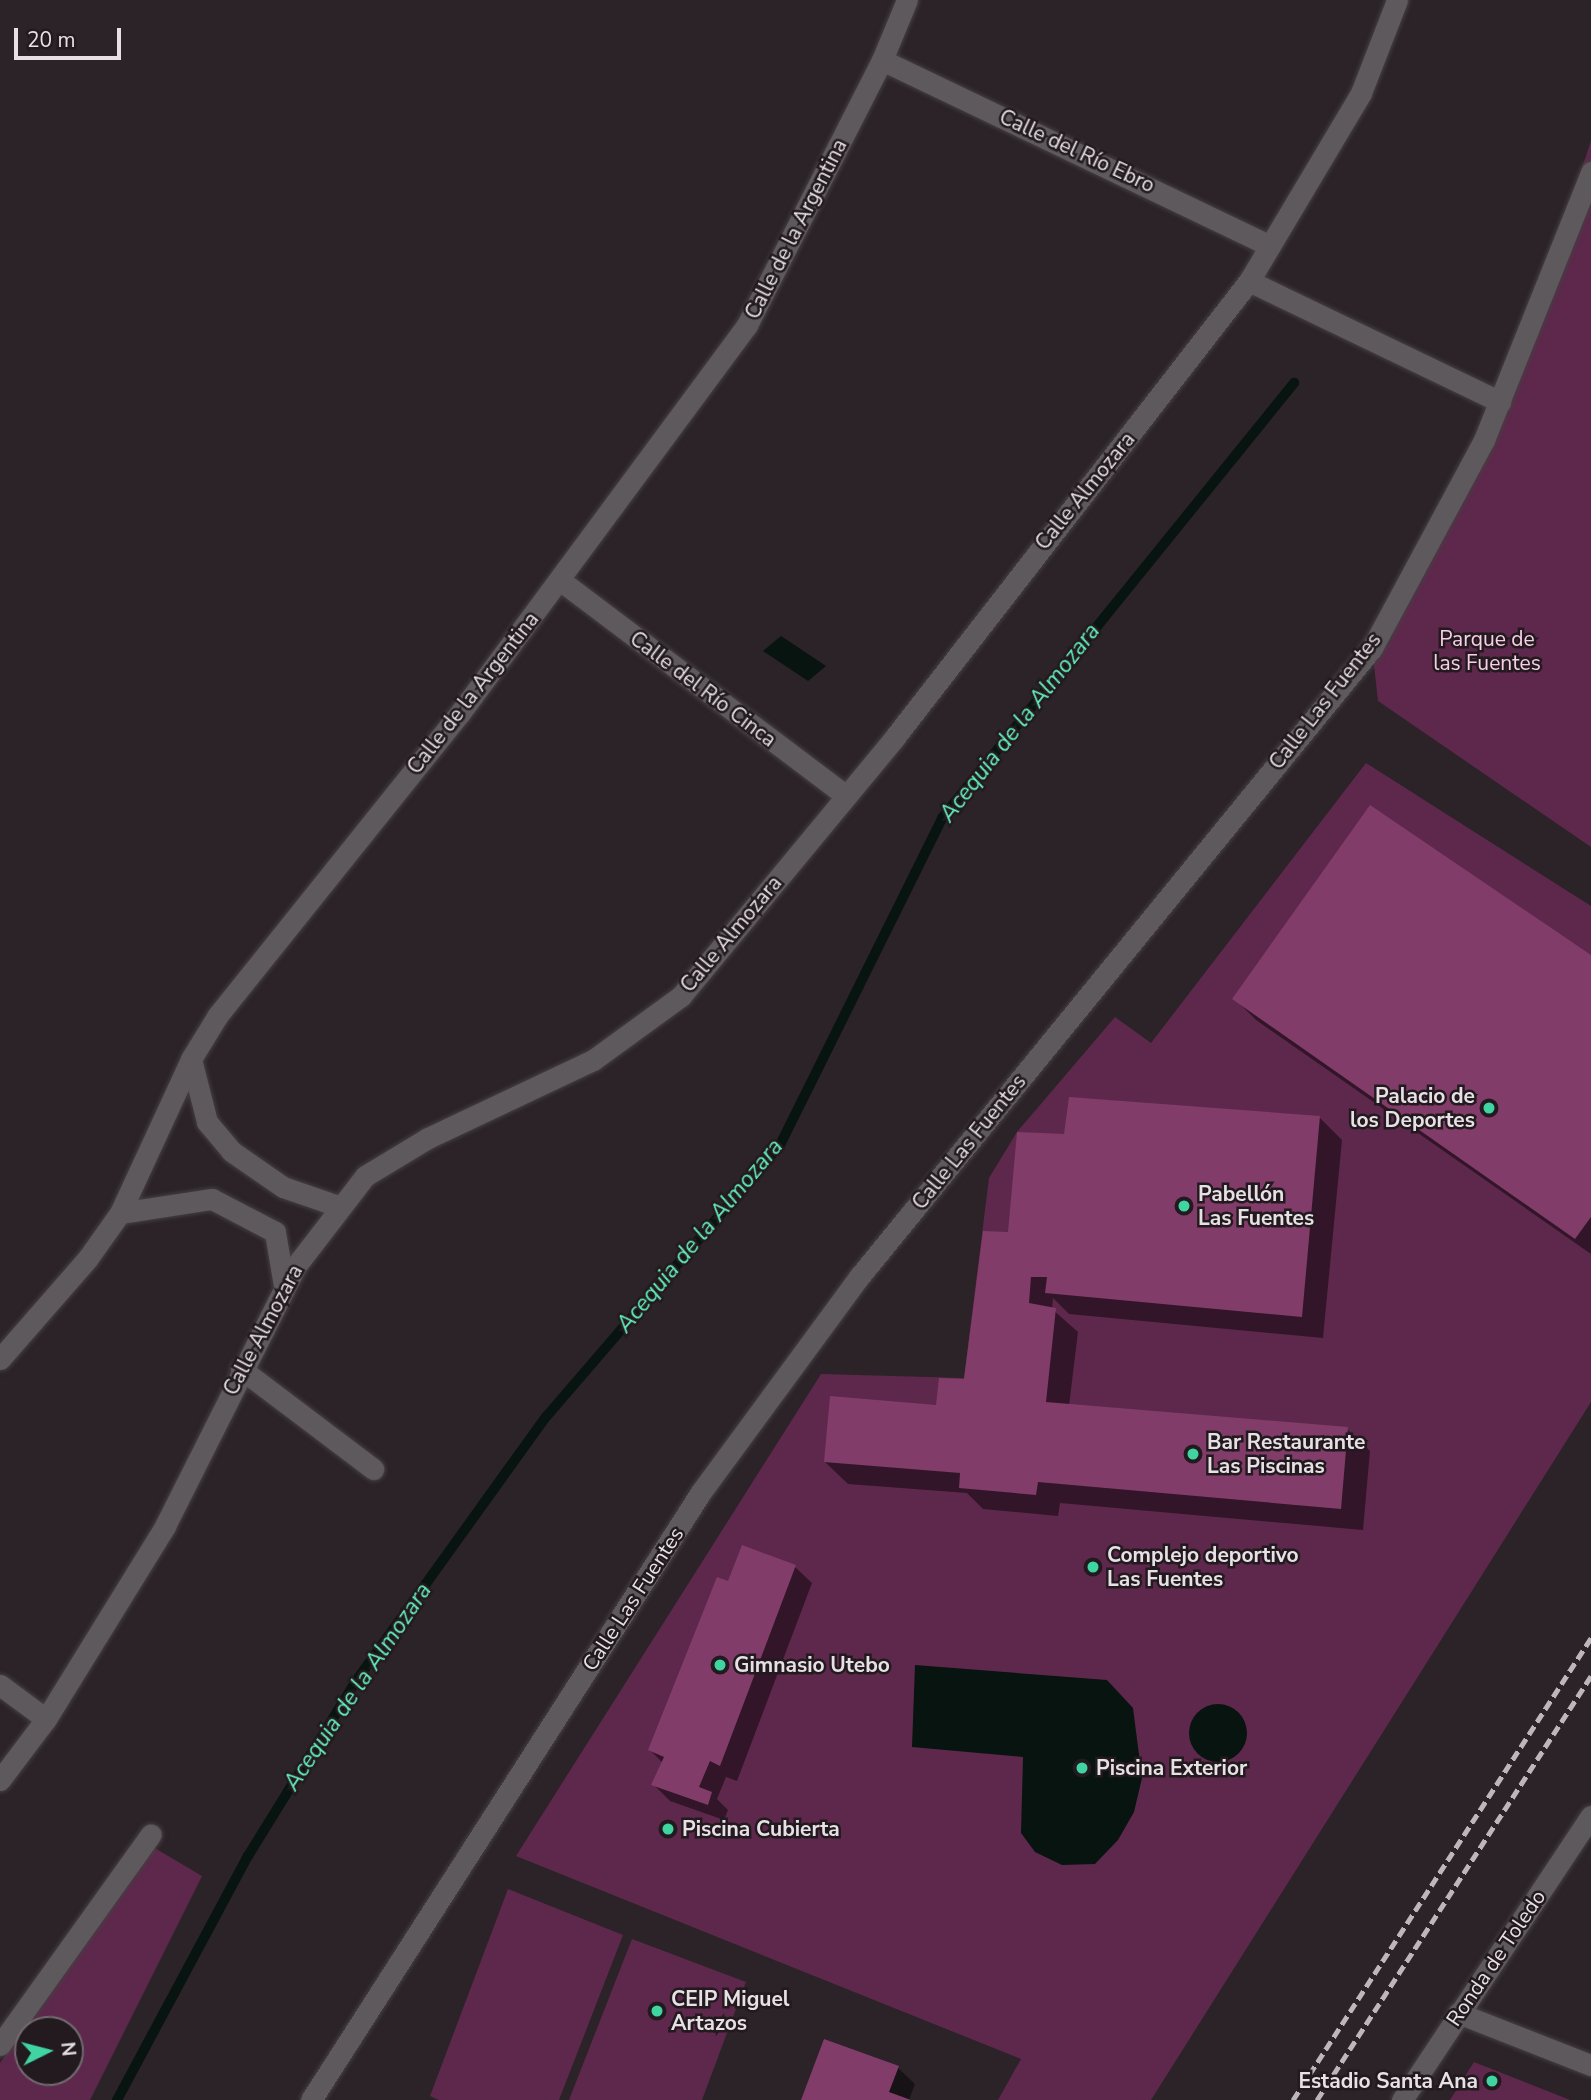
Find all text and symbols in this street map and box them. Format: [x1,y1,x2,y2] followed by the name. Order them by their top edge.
[18,14,124,58] scale bar
[27,26,76,54] text: 20 m
[995,104,1159,198] street label: Calle del Río Ebro
[740,135,852,323] street label: Calle de la Argentina
[1030,427,1140,555] street label: Calle Almozara
[402,607,544,779] street label: Calle de la Argentina
[934,618,1106,828] water label: Acequia de la Almozara
[625,626,781,752] street label: Calle del Río Cinca
[1433,626,1541,676] park label: Parque de las Fuentes
[1264,628,1386,774] street label: Calle Las Fuentes
[675,871,787,997] street label: Calle Almozara
[907,1069,1031,1215] street label: Calle Las Fuentes
[1350,1083,1475,1133] place label: Palacio de los Deportes
[1481,1100,1497,1116] marker: Palacio de los Deportes
[611,1133,789,1339] water label: Acequia de la Almozara
[1198,1181,1314,1231] place label: Pabellón Las Fuentes
[1176,1198,1192,1214] marker: Pabellón Las Fuentes
[218,1260,308,1400] street label: Calle Almozara
[1207,1429,1365,1479] place label: Bar Restaurante Las Piscinas
[1185,1446,1201,1462] marker: Bar Restaurante Las Piscinas
[577,1522,689,1676] street label: Calle Las Fuentes
[1107,1542,1299,1592] place label: Complejo deportivo Las Fuentes
[1085,1559,1101,1575] marker: Complejo deportivo Las Fuentes
[278,1578,438,1796] water label: Acequia de la Almozara
[734,1652,890,1678] place label: Gimnasio Utebo
[712,1657,728,1673] marker: Gimnasio Utebo
[1096,1755,1247,1781] place label: Piscina Exterior
[1074,1760,1090,1776] marker: Piscina Exterior
[682,1816,840,1842] place label: Piscina Cubierta
[660,1821,676,1837] marker: Piscina Cubierta
[1441,1885,1551,2031] street label: Ronda de Toledo
[671,1986,790,2036] place label: CEIP Miguel Artazos
[649,2003,665,2019] marker: CEIP Miguel Artazos
[14,2016,84,2086] north arrow
[54,2041,82,2057] text: N
[1299,2068,1478,2094] place label: Estadio Santa Ana
[1484,2073,1500,2089] marker: Estadio Santa Ana

